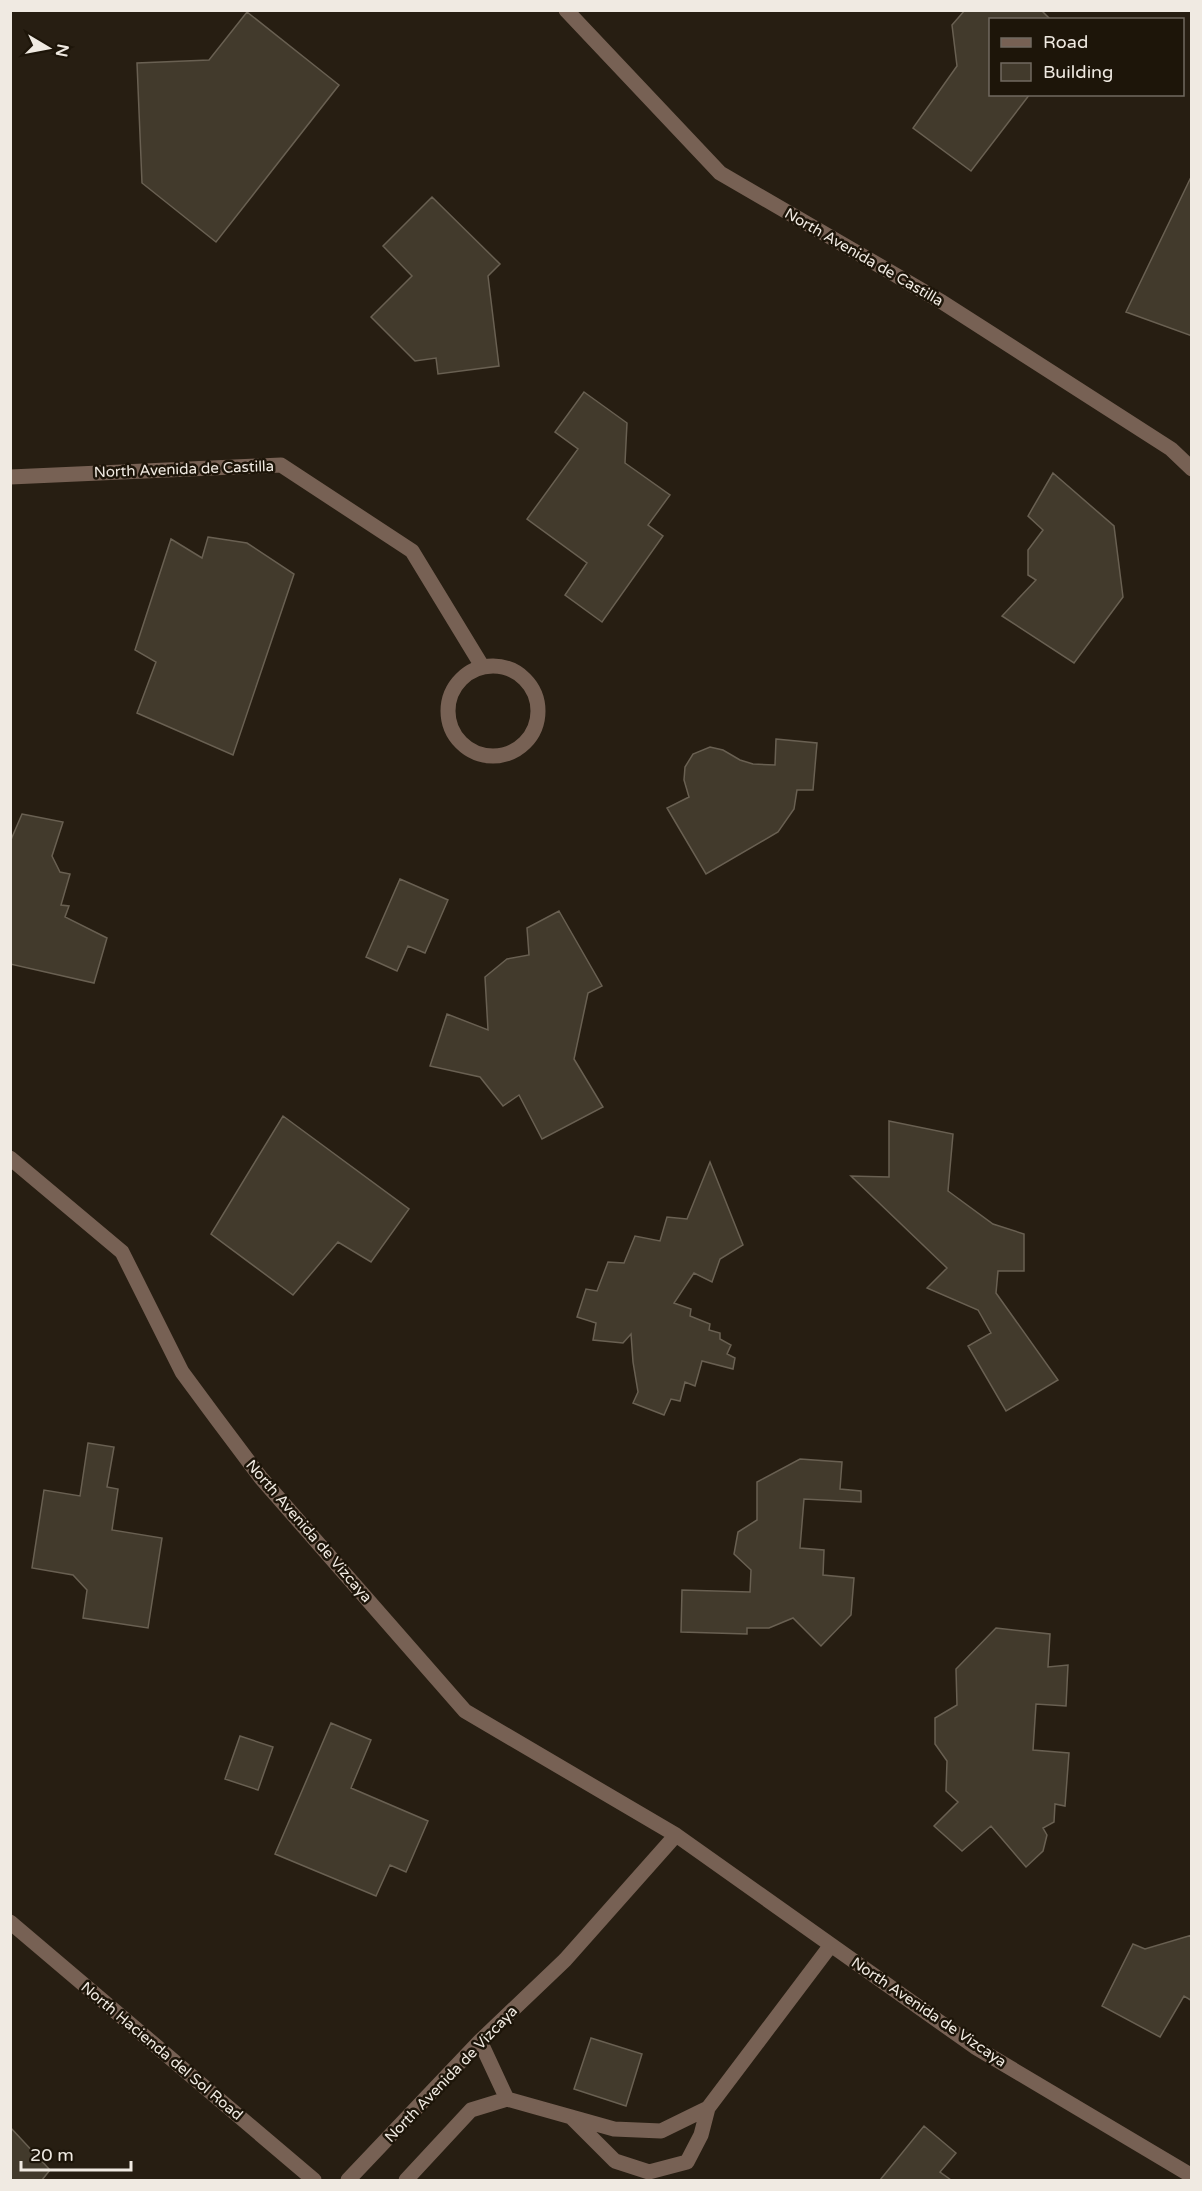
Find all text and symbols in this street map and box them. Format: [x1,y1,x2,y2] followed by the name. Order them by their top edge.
[18,18,78,78] north arrow
[989,18,1184,96] legend
[1043,31,1088,53] text: Road
[51,42,73,58] text: N
[1043,61,1113,83] text: Building
[781,204,947,310] street label: North Avenida de Castilla
[94,457,274,481] street label: North Avenida de Castilla
[242,1456,376,1606] street label: North Avenida de Vizcaya
[848,1953,1010,2071] street label: North Avenida de Vizcaya
[77,1978,247,2124] street label: North Hacienda del Sol Road
[381,2002,521,2146] street label: North Avenida de Vizcaya
[21,2134,130,2172] scale bar
[30,2144,74,2166] text: 20 m

